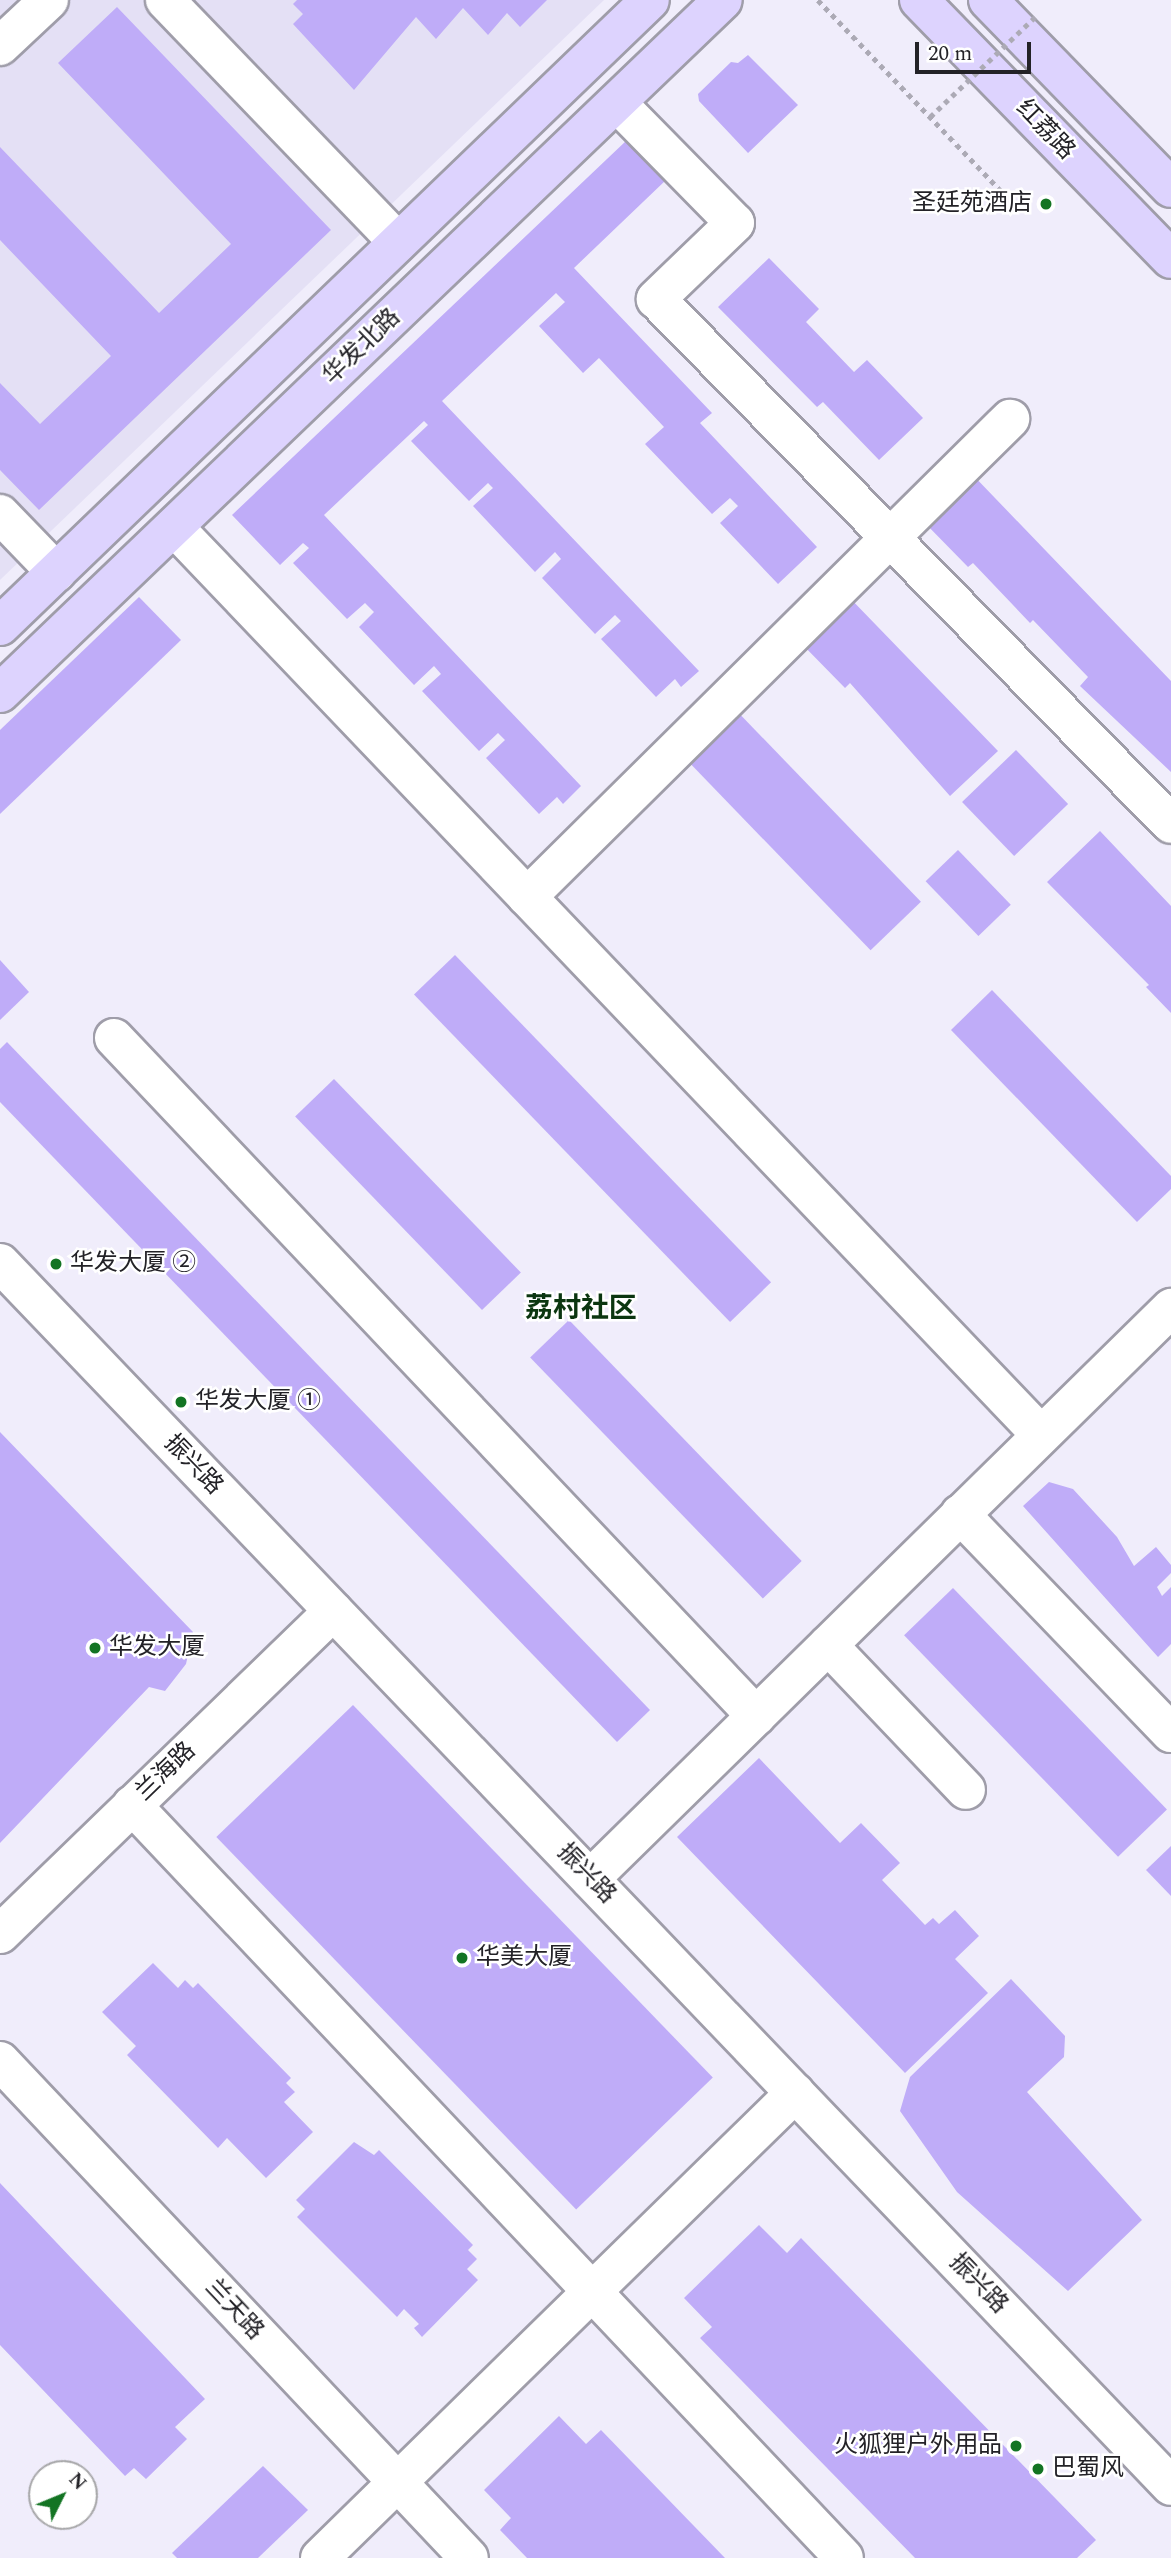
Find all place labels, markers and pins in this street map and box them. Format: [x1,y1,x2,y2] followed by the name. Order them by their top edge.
[912,190,1032,218] place label: 圣廷苑酒店
[1038,196,1054,212] marker: 圣廷苑酒店
[70,1250,196,1278] place label: 华发大厦 ②
[48,1256,64,1272] marker: 华发大厦 ②
[195,1388,321,1416] place label: 华发大厦 ①
[173,1394,189,1410] marker: 华发大厦 ①
[109,1634,205,1662] place label: 华发大厦
[87,1640,103,1656] marker: 华发大厦
[476,1944,572,1972] place label: 华美大厦
[454,1950,470,1966] marker: 华美大厦
[834,2432,1002,2460] place label: 火狐狸户外用品
[1008,2438,1024,2454] marker: 火狐狸户外用品
[1052,2455,1124,2483] place label: 巴蜀风
[1030,2461,1046,2477] marker: 巴蜀风

